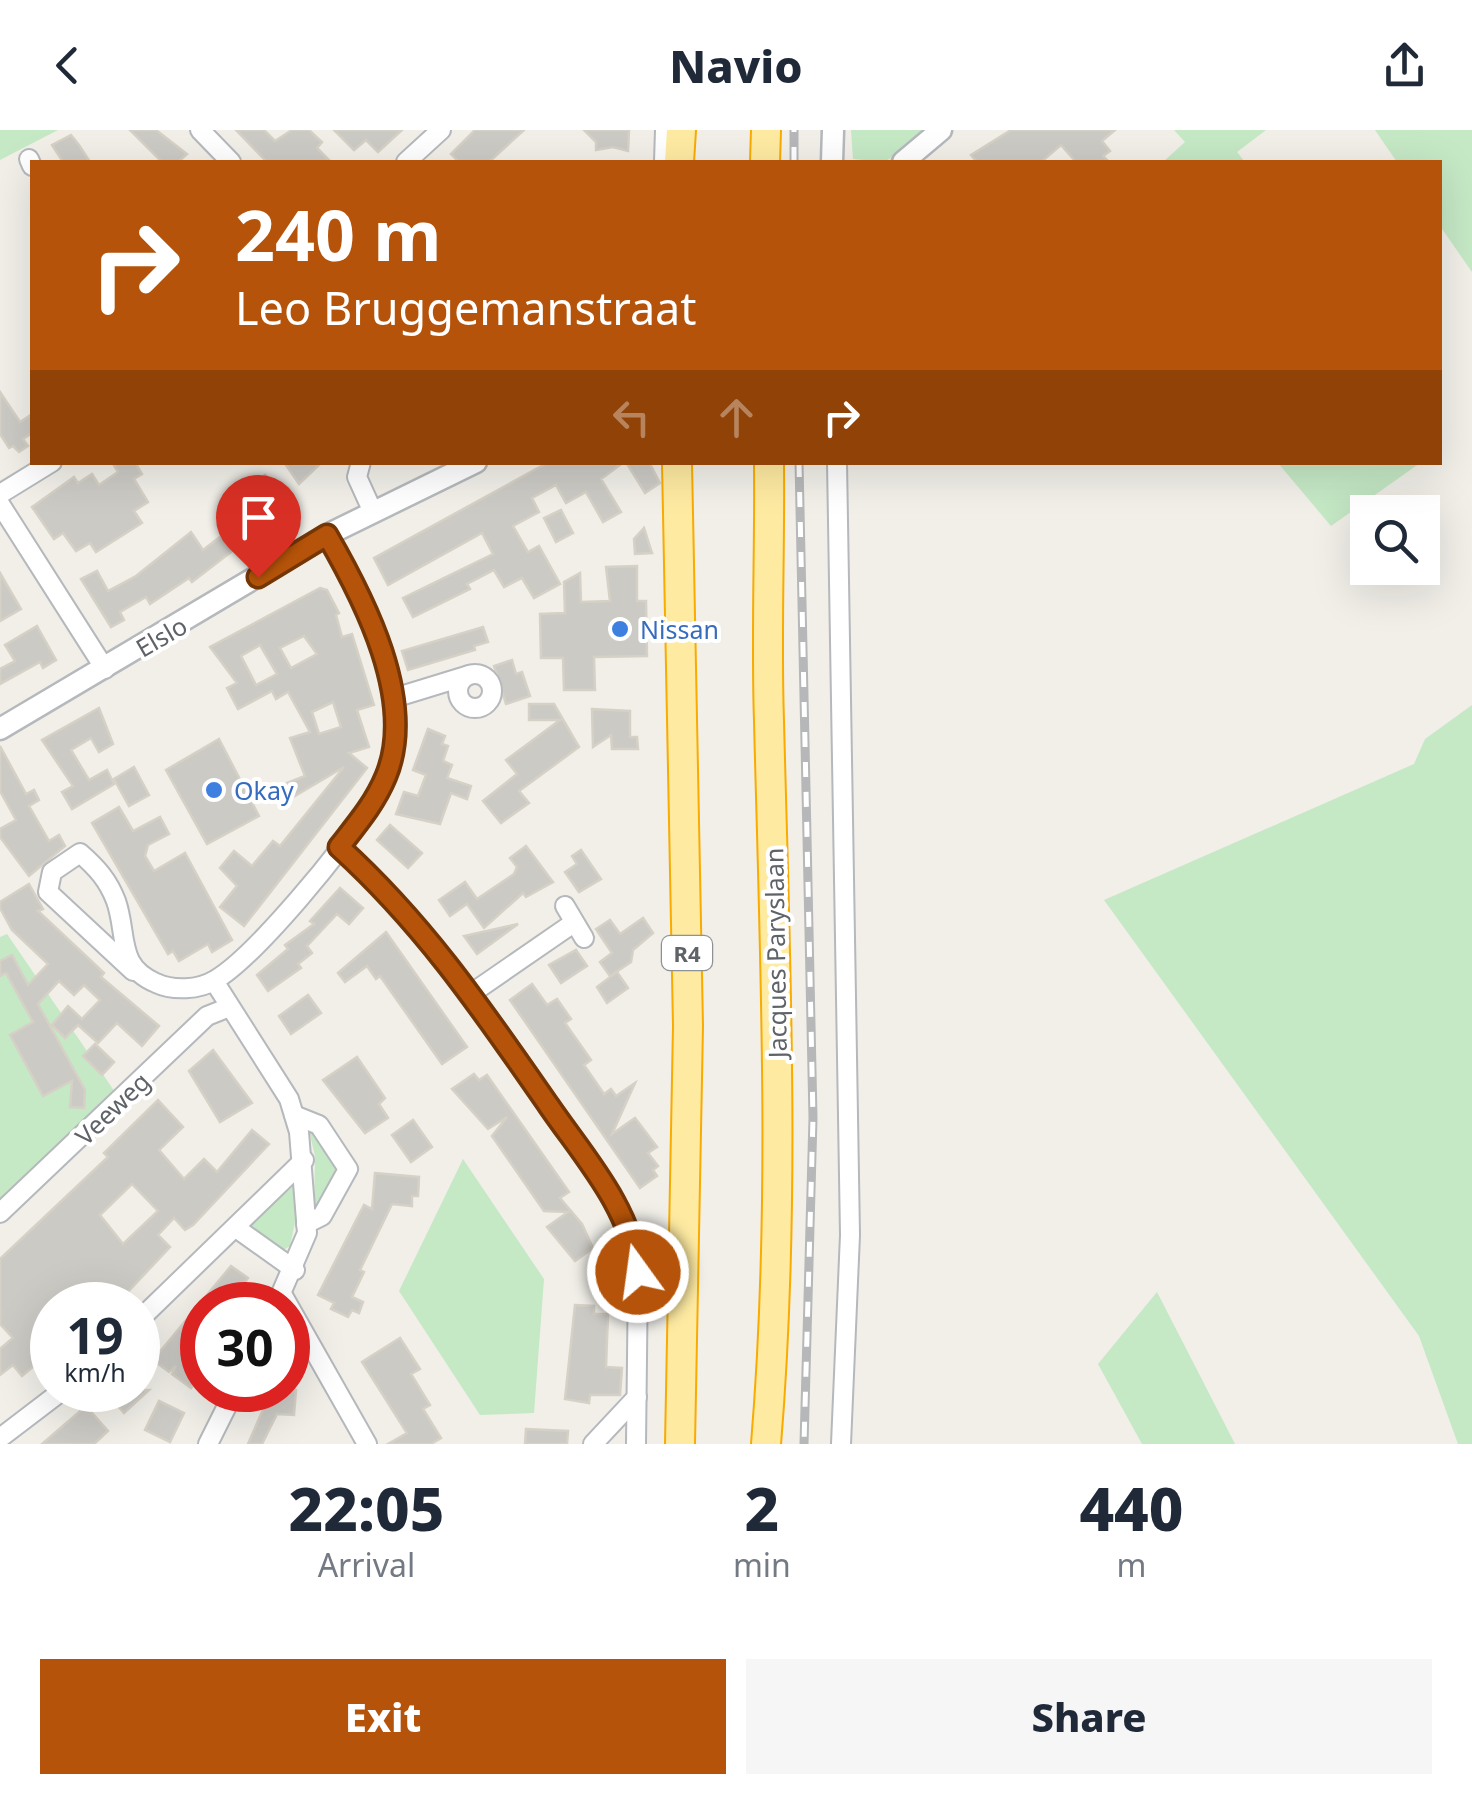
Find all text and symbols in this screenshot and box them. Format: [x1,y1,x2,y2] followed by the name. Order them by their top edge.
[669,35,803,96] text: Navio
[40,38,95,93] icon: back
[1377,38,1432,93] icon: share
[235,186,442,282] text: 240 m
[70,200,200,330] icon: right
[235,277,697,338] text: Leo Bruggemanstraat
[604,390,659,445] icon: left
[709,390,764,445] icon: ahead
[814,390,869,445] icon: right
[216,475,301,578] pin
[231,490,286,545] icon: arrive
[1350,495,1440,585] map controls
[1350,495,1440,585] button: search
[129,608,193,664] street label: Elslo
[640,612,719,646] place label: Nissan
[609,618,631,640] marker: Nissan
[234,773,294,807] place label: Okay
[203,779,225,801] marker: Okay
[756,848,794,1060] street label: Jacques Paryslaan
[662,936,712,970] road number: R4
[67,1064,157,1152] street label: Veeweg
[586,1220,690,1324] position arrow
[180,1282,310,1412] speed limit sign: 30
[66,1301,124,1369] text: 19
[64,1355,126,1389] text: km/h
[289,1467,444,1549] text: 22:05
[745,1467,779,1549] text: 2
[1079,1467,1183,1549] text: 440
[318,1543,415,1586] text: Arrival
[733,1543,791,1586] text: min
[1116,1543,1146,1586] text: m
[40,1659,726,1774] button: Exit
[746,1659,1432,1774] button: Share

